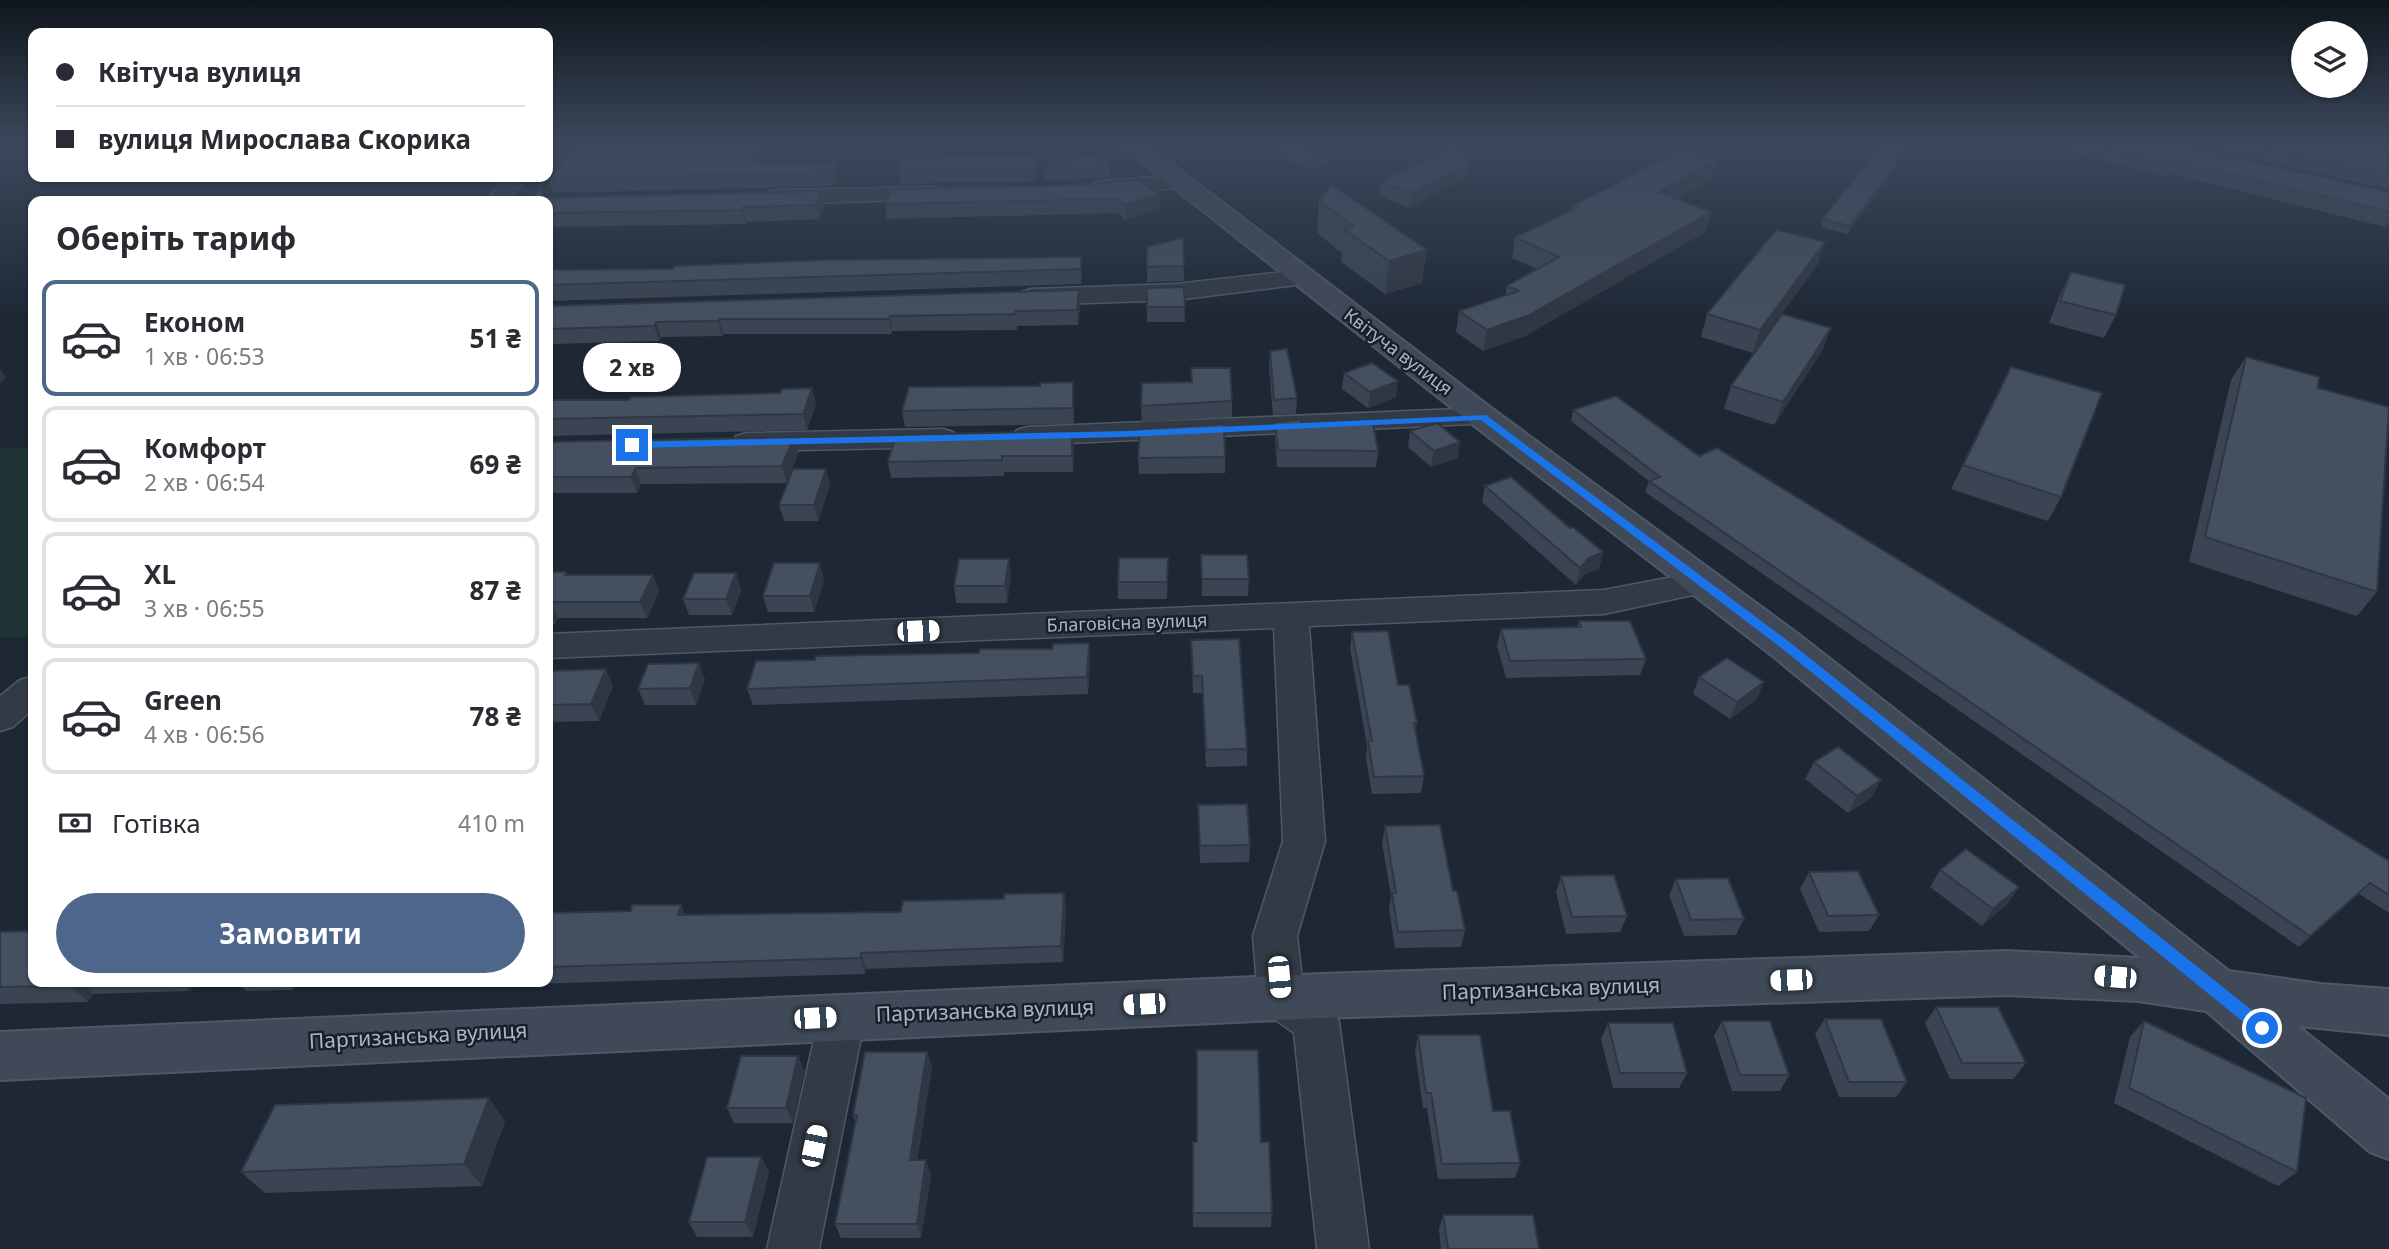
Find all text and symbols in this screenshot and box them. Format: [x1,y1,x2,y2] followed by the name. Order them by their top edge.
[2291,21,2368,98] map controls
[2291,21,2368,98] button: layers
[98,54,301,90] text: Квітуча вулиця
[98,121,471,157] text: вулиця Мирослава Скорика
[56,216,296,259] text: Оберіть тариф
[1339,302,1458,400] street label: Квітуча вулиця
[144,304,245,340] text: Економ
[60,307,123,370] icon: car
[470,320,521,356] text: 51 ₴
[144,340,265,372] text: 1 хв · 06:53
[583,344,681,392] callout: 2 хв
[609,351,655,383] text: 2 хв
[616,429,648,461] route end
[144,430,266,466] text: Комфорт
[60,433,123,496] icon: car
[470,446,521,482] text: 69 ₴
[144,466,265,498] text: 2 хв · 06:54
[144,556,176,592] text: XL
[60,559,123,622] icon: car
[470,572,521,608] text: 87 ₴
[144,592,265,624] text: 3 хв · 06:55
[1046,607,1208,637] street label: Благовісна вулиця
[897,620,940,642] car
[144,682,222,718] text: Green
[60,685,123,748] icon: car
[470,698,521,734] text: 78 ₴
[144,718,265,750] text: 4 хв · 06:56
[56,804,94,842] icon: cash
[112,805,201,841] text: Готівка
[458,807,525,839] text: 410 m
[56,893,525,973] button: Замовити
[1267,955,1292,999] car
[2094,965,2137,989] car
[1770,969,1813,991] car
[1441,970,1661,1006] street label: Партизанська вулиця
[875,992,1095,1028] street label: Партизанська вулиця
[1123,992,1166,1016] car
[794,1006,837,1030] car
[2246,1012,2278,1044] route start
[308,1015,528,1055] street label: Партизанська вулиця
[800,1123,829,1169] car

